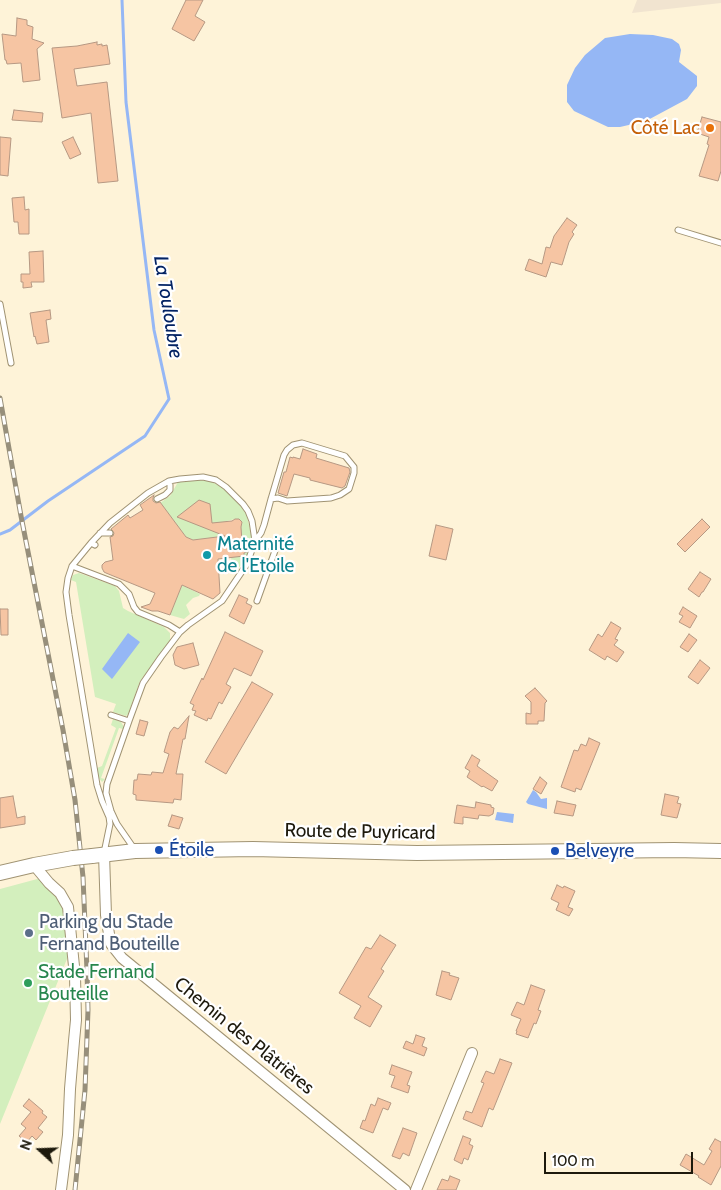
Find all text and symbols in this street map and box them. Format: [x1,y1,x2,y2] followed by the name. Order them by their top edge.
[631,117,700,139] place label: Côté Lac
[704,122,716,134] marker: Côté Lac
[148,254,188,360] water label: La Touloubre
[217,533,294,577] place label: Maternité de l'Etoile
[201,549,213,561] marker: Maternité de l'Etoile
[284,819,436,845] street label: Route de Puyricard
[169,839,214,861] place label: Étoile
[565,840,634,862] place label: Belveyre
[153,844,165,856] marker: Étoile
[549,845,561,857] marker: Belveyre
[39,911,179,955] place label: Parking du Stade Fernand Bouteille
[23,927,35,939] marker: Parking du Stade Fernand Bouteille
[38,961,155,1005] place label: Stade Fernand Bouteille
[169,973,319,1099] street label: Chemin des Plâtrières
[22,977,34,989] marker: Stade Fernand Bouteille
[15,1125,65,1175] north arrow
[16,1137,36,1153] text: N
[546,1142,695,1174] scale bar
[552,1152,594,1170] text: 100 m

